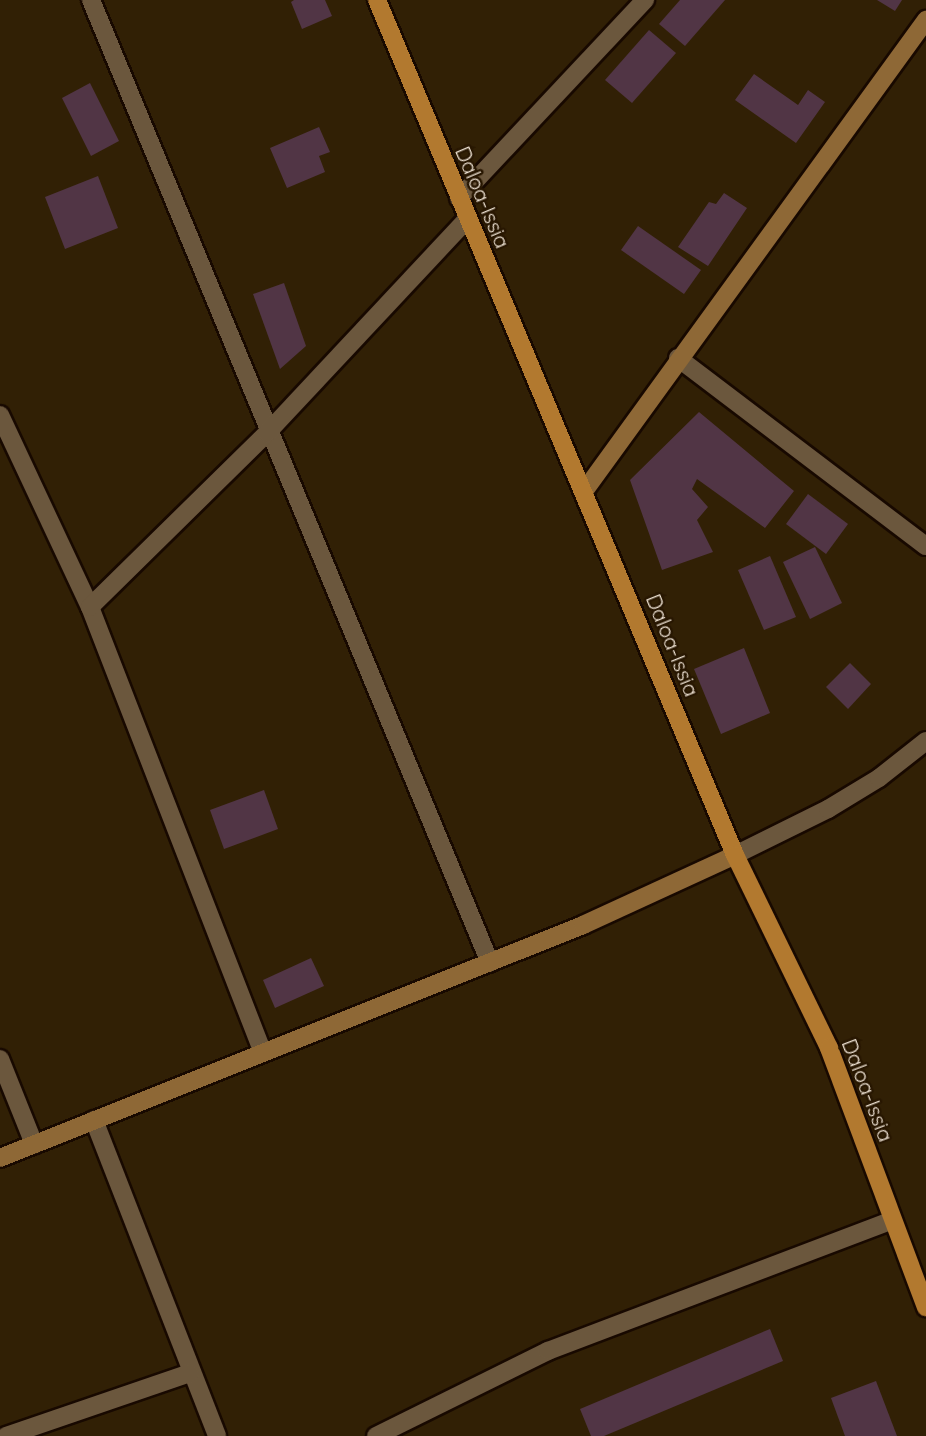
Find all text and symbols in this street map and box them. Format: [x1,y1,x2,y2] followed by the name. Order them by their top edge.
[450,142,516,252] street label: Daloa-Issia
[641,590,705,700] street label: Daloa-Issia
[837,1035,899,1145] street label: Daloa-Issia

